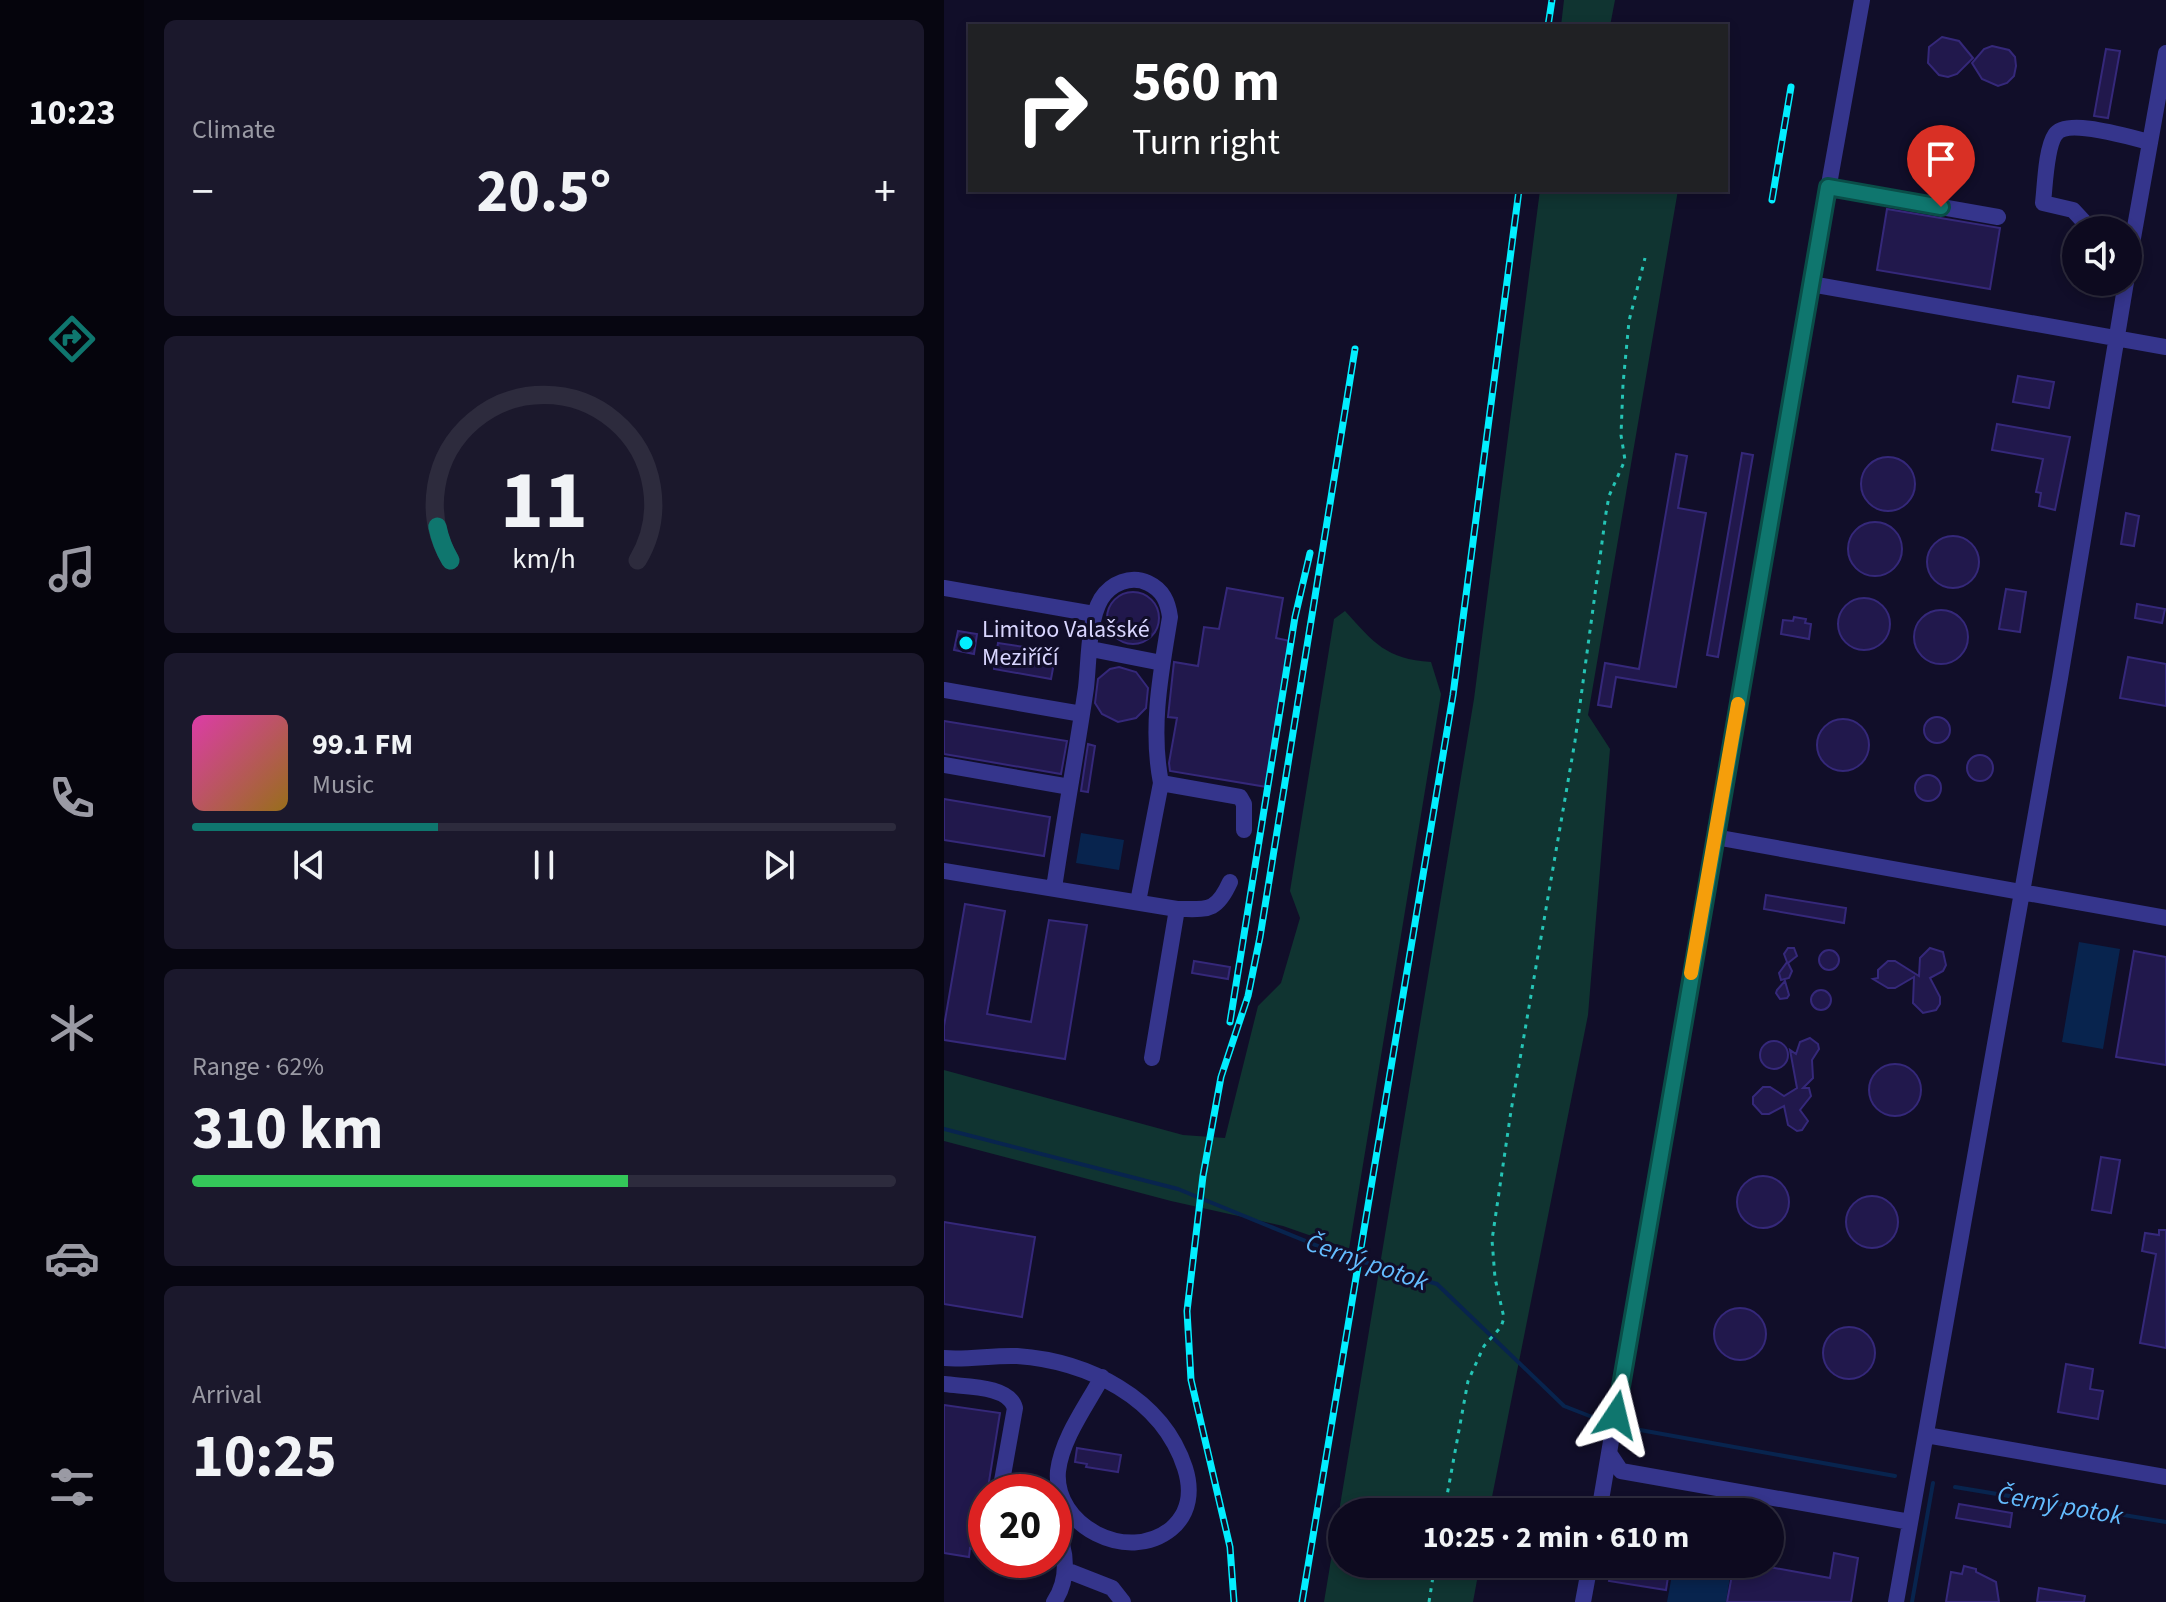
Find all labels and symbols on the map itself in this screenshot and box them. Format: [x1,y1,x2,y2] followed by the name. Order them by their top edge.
[1907,125,1975,207] pin
[982,612,1150,675] place label: Limitoo Valašské Meziříčí
[957,634,975,652] marker: Limitoo Valašské Meziříčí
[1301,1224,1434,1300] water label: Černý potok
[1574,1373,1658,1457] position arrow
[968,1474,1072,1578] speed limit sign: 20
[1994,1476,2126,1534] water label: Černý potok

